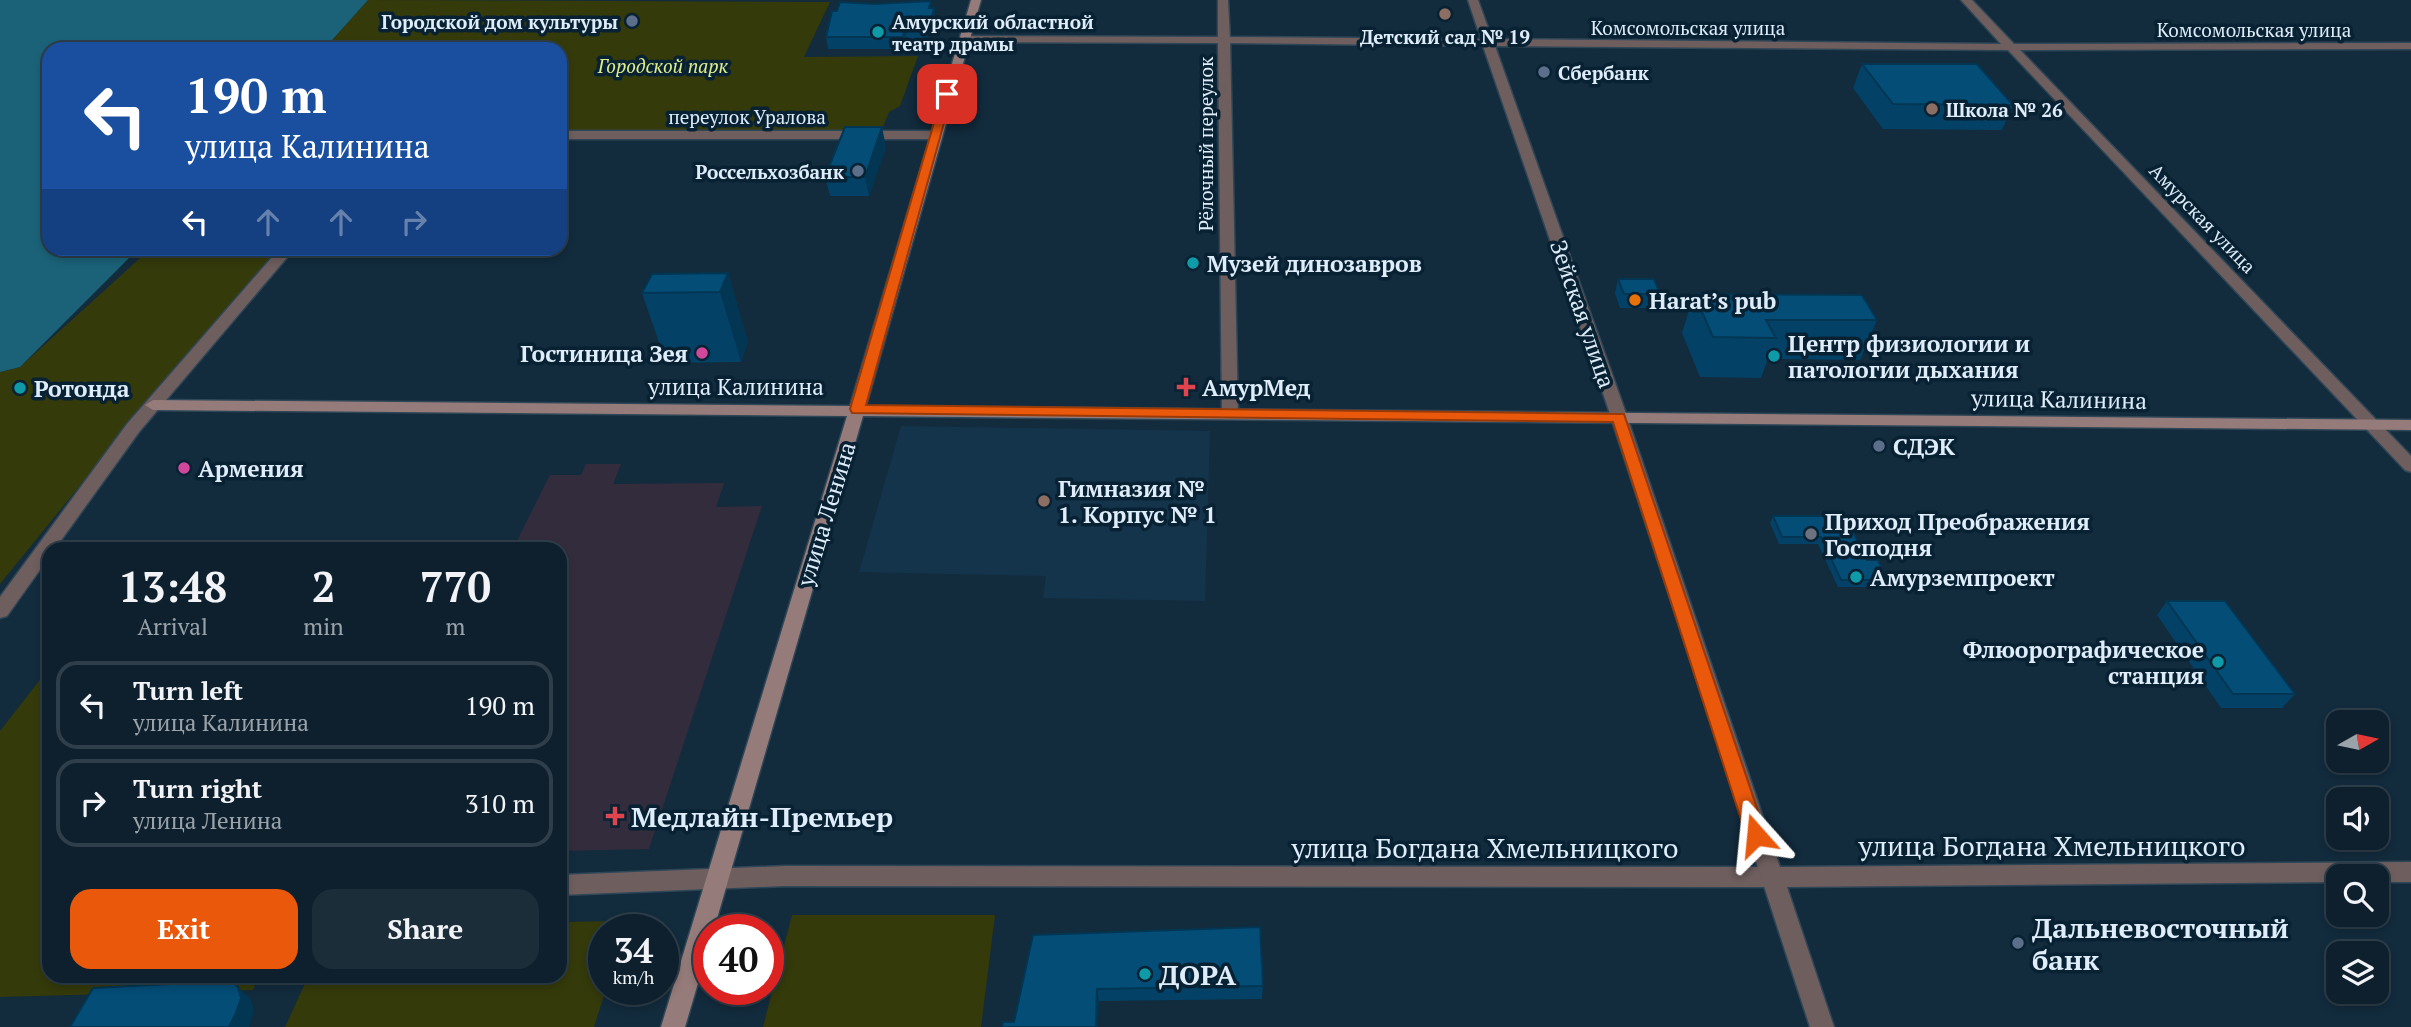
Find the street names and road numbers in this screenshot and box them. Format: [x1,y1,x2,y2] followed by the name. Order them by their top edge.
[1591,15,1786,40] street label: Комсомольская улица
[2157,17,2352,42] street label: Комсомольская улица
[1193,56,1218,231] street label: Рёлочный переулок
[668,104,826,129] street label: переулок Уралова
[2144,158,2262,278] street label: Амурская улица
[1543,236,1623,392] street label: Зейская улица
[647,371,824,402] street label: улица Калинина
[1970,382,2148,416] street label: улица Калинина
[789,438,863,591] street label: улица Ленина
[1857,827,2246,864] street label: улица Богдана Хмельницкого
[1290,829,1679,866] street label: улица Богдана Хмельницкого

